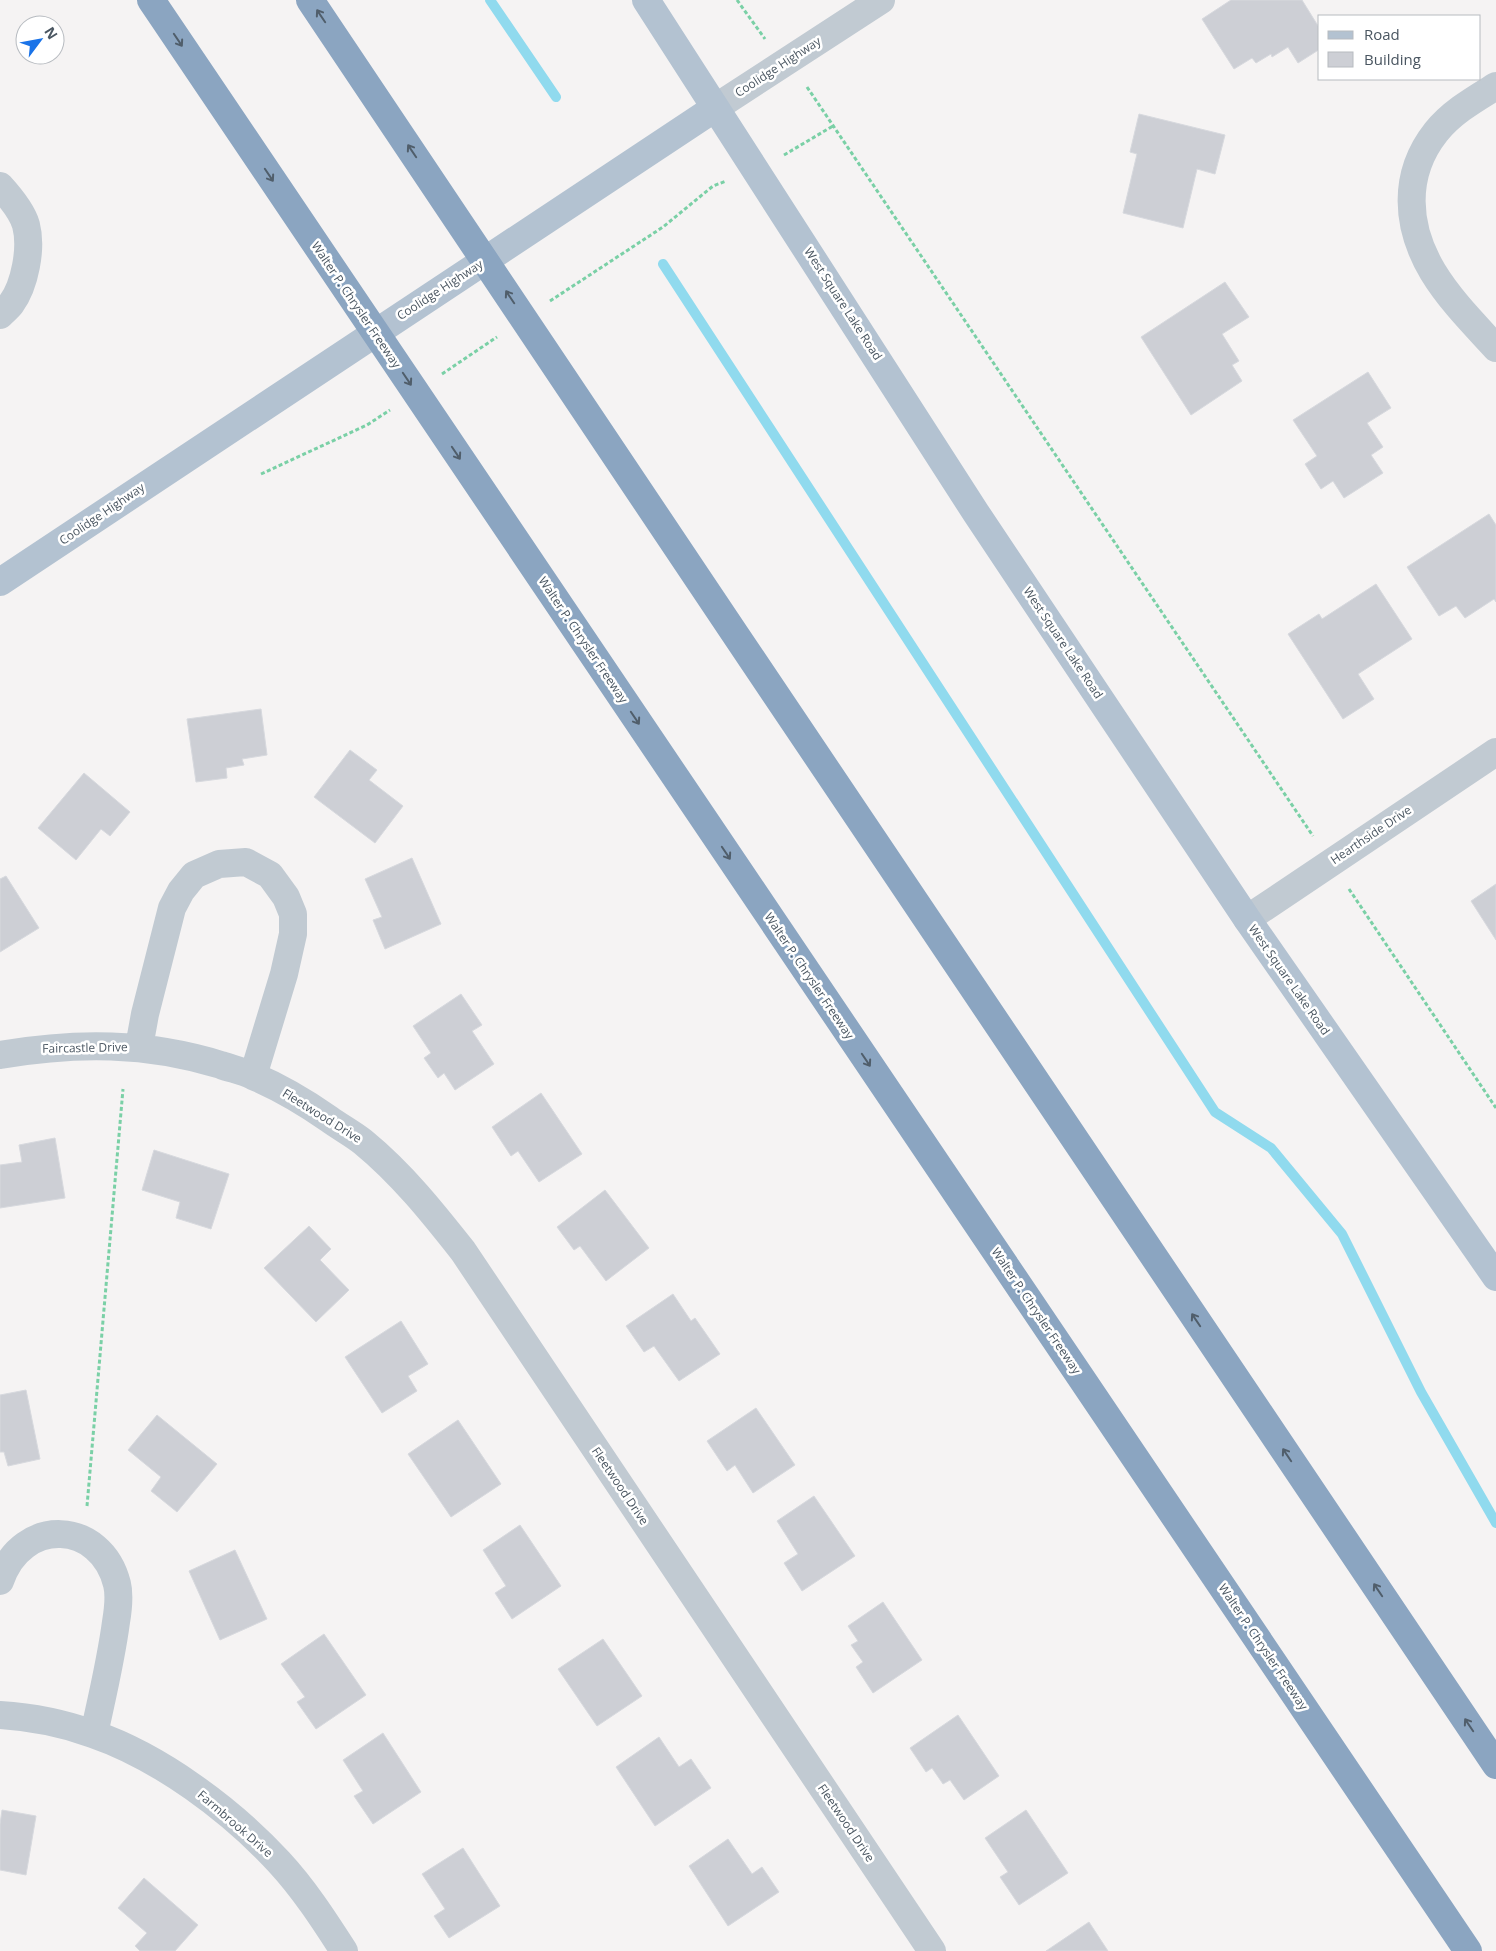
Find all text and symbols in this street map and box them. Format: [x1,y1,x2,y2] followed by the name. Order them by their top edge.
[316,9,326,23] one-way arrow
[15,15,65,65] north arrow
[1318,15,1481,80] legend
[40,23,63,43] text: N
[1364,24,1400,44] text: Road
[731,32,825,101] street label: Coolidge Highway
[173,33,183,47] one-way arrow
[1364,49,1421,69] text: Building
[407,144,417,158] one-way arrow
[264,168,274,182] one-way arrow
[308,238,406,372] street label: Walter P. Chrysler Freeway
[801,244,886,363] street label: West Square Lake Road
[393,255,487,324] street label: Coolidge Highway
[505,290,515,304] one-way arrow
[402,372,412,386] one-way arrow
[451,446,461,460] one-way arrow
[56,478,149,548] street label: Coolidge Highway
[535,573,633,707] street label: Walter P. Chrysler Freeway
[1020,584,1107,702] street label: West Square Lake Road
[630,711,640,725] one-way arrow
[1327,801,1415,868] street label: Hearthside Drive
[721,846,731,860] one-way arrow
[761,909,859,1043] street label: Walter P. Chrysler Freeway
[1245,921,1334,1038] street label: West Square Lake Road
[42,1038,128,1057] street label: Faircastle Drive
[861,1053,871,1067] one-way arrow
[279,1084,365,1147] street label: Fleetwood Drive
[988,1244,1086,1378] street label: Walter P. Chrysler Freeway
[1191,1314,1201,1328] one-way arrow
[588,1443,653,1528] street label: Fleetwood Drive
[1282,1448,1292,1462] one-way arrow
[1215,1580,1313,1714] street label: Walter P. Chrysler Freeway
[1373,1583,1383,1597] one-way arrow
[1464,1718,1474,1732] one-way arrow
[814,1780,879,1865] street label: Fleetwood Drive
[194,1786,277,1861] street label: Farmbrook Drive

